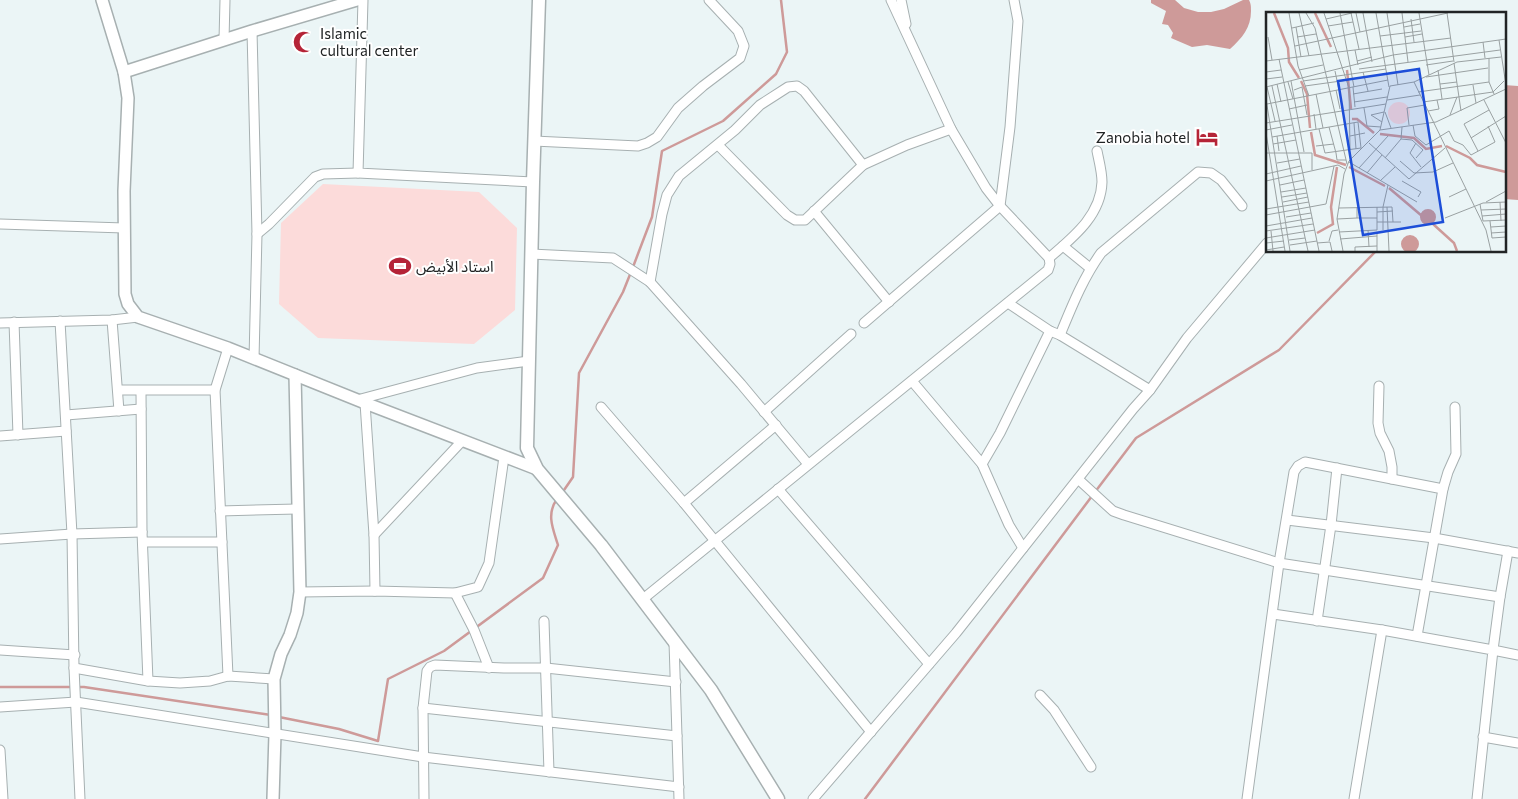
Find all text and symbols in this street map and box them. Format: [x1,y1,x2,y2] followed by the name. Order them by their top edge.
[1266,12,1506,252] inset map
[320,24,418,59] place label: Islamic cultural center
[291,29,317,55] mosque icon: Islamic cultural center
[1194,124,1220,150] hotel icon: Zanobia hotel
[1096,128,1190,146] place label: Zanobia hotel
[387,253,413,279] sports icon: استاد الأبيض
[416,257,494,276] place label: استاد الأبيض

